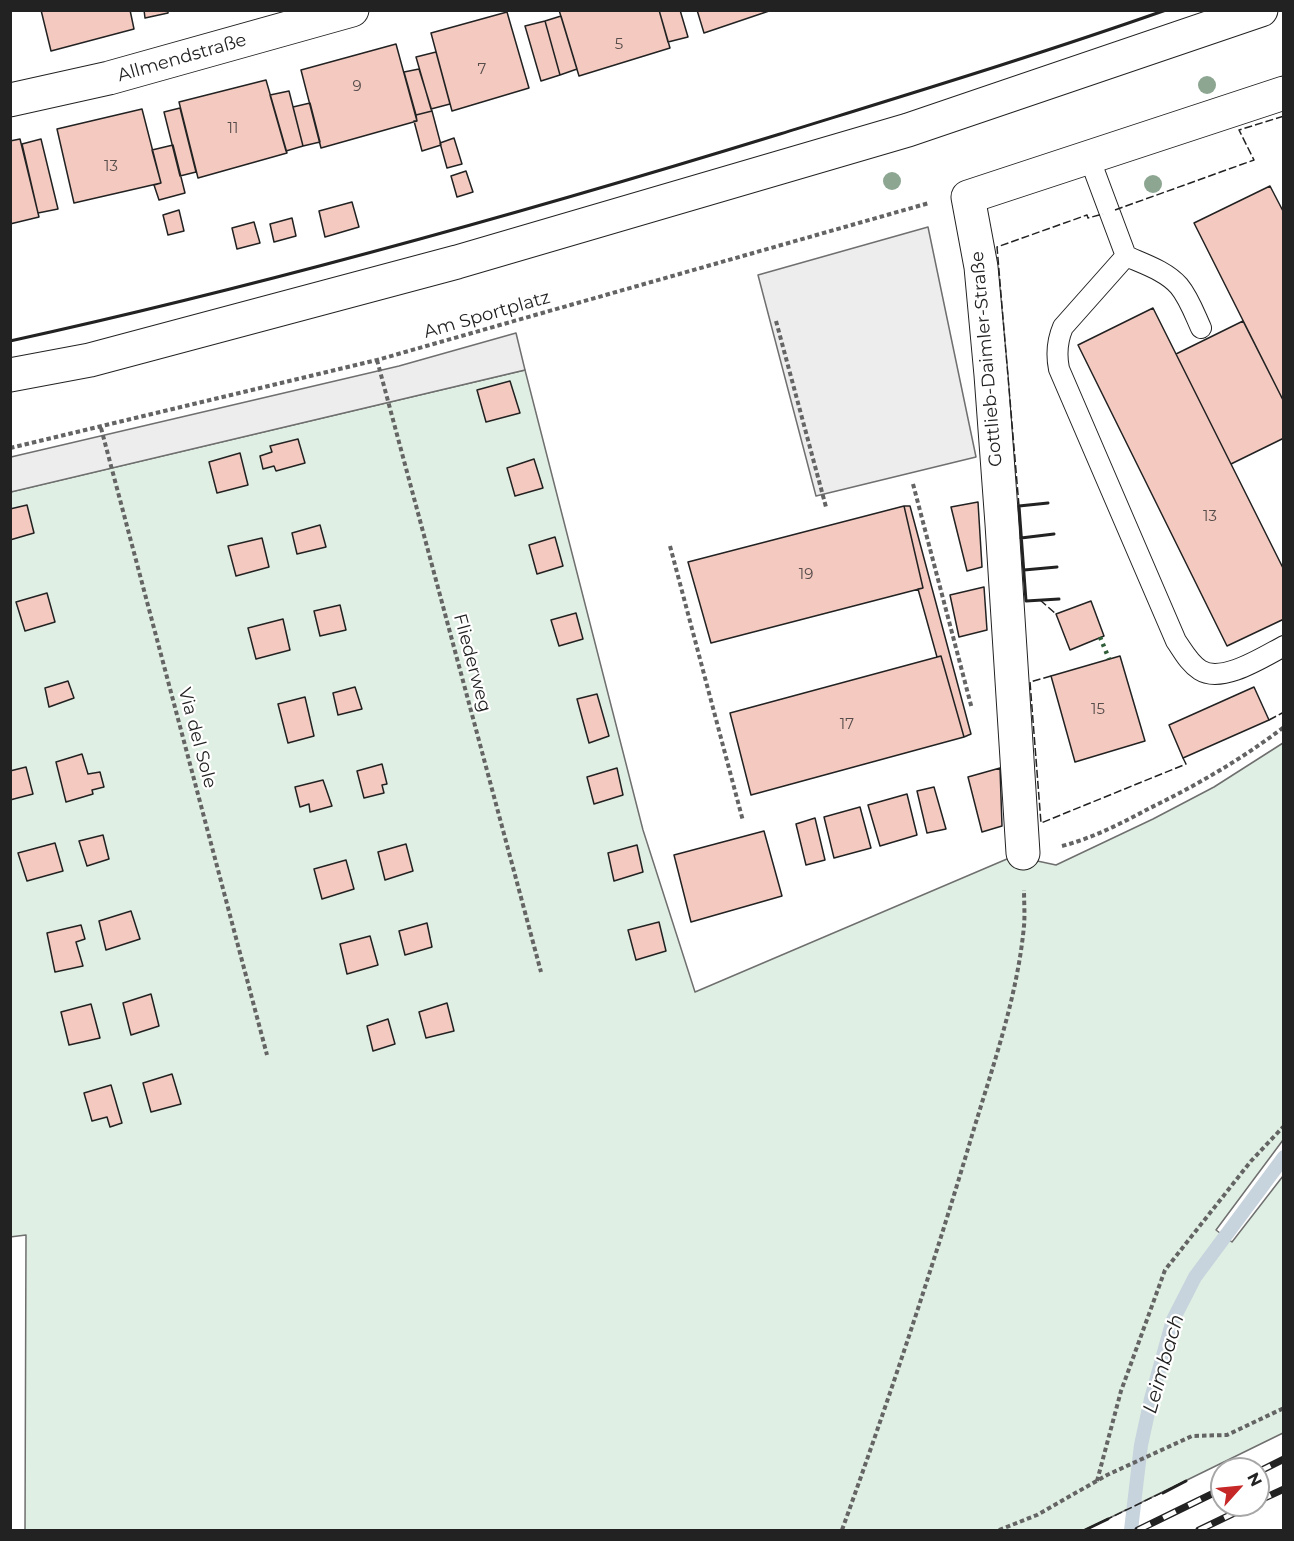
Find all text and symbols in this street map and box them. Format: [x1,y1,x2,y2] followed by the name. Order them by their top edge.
[115,29,249,87] street label: Allmendstraße
[615,36,623,54] house number: 5
[478,61,486,79] house number: 7
[352,78,362,96] house number: 9
[228,120,238,138] house number: 11
[104,158,118,176] house number: 13
[967,250,1007,468] street label: Gottlieb-Daimler-Straße
[421,287,553,343] street label: Am Sportplatz
[1203,508,1217,526] house number: 13
[799,566,813,584] house number: 19
[448,611,496,715] street label: Fliederweg
[173,685,221,791] street label: Via del Sole
[1091,701,1105,719] house number: 15
[840,716,854,734] house number: 17
[1138,1312,1190,1416] water label: Leimbach
[1210,1457,1270,1517] north arrow
[1243,1469,1266,1490] text: N

